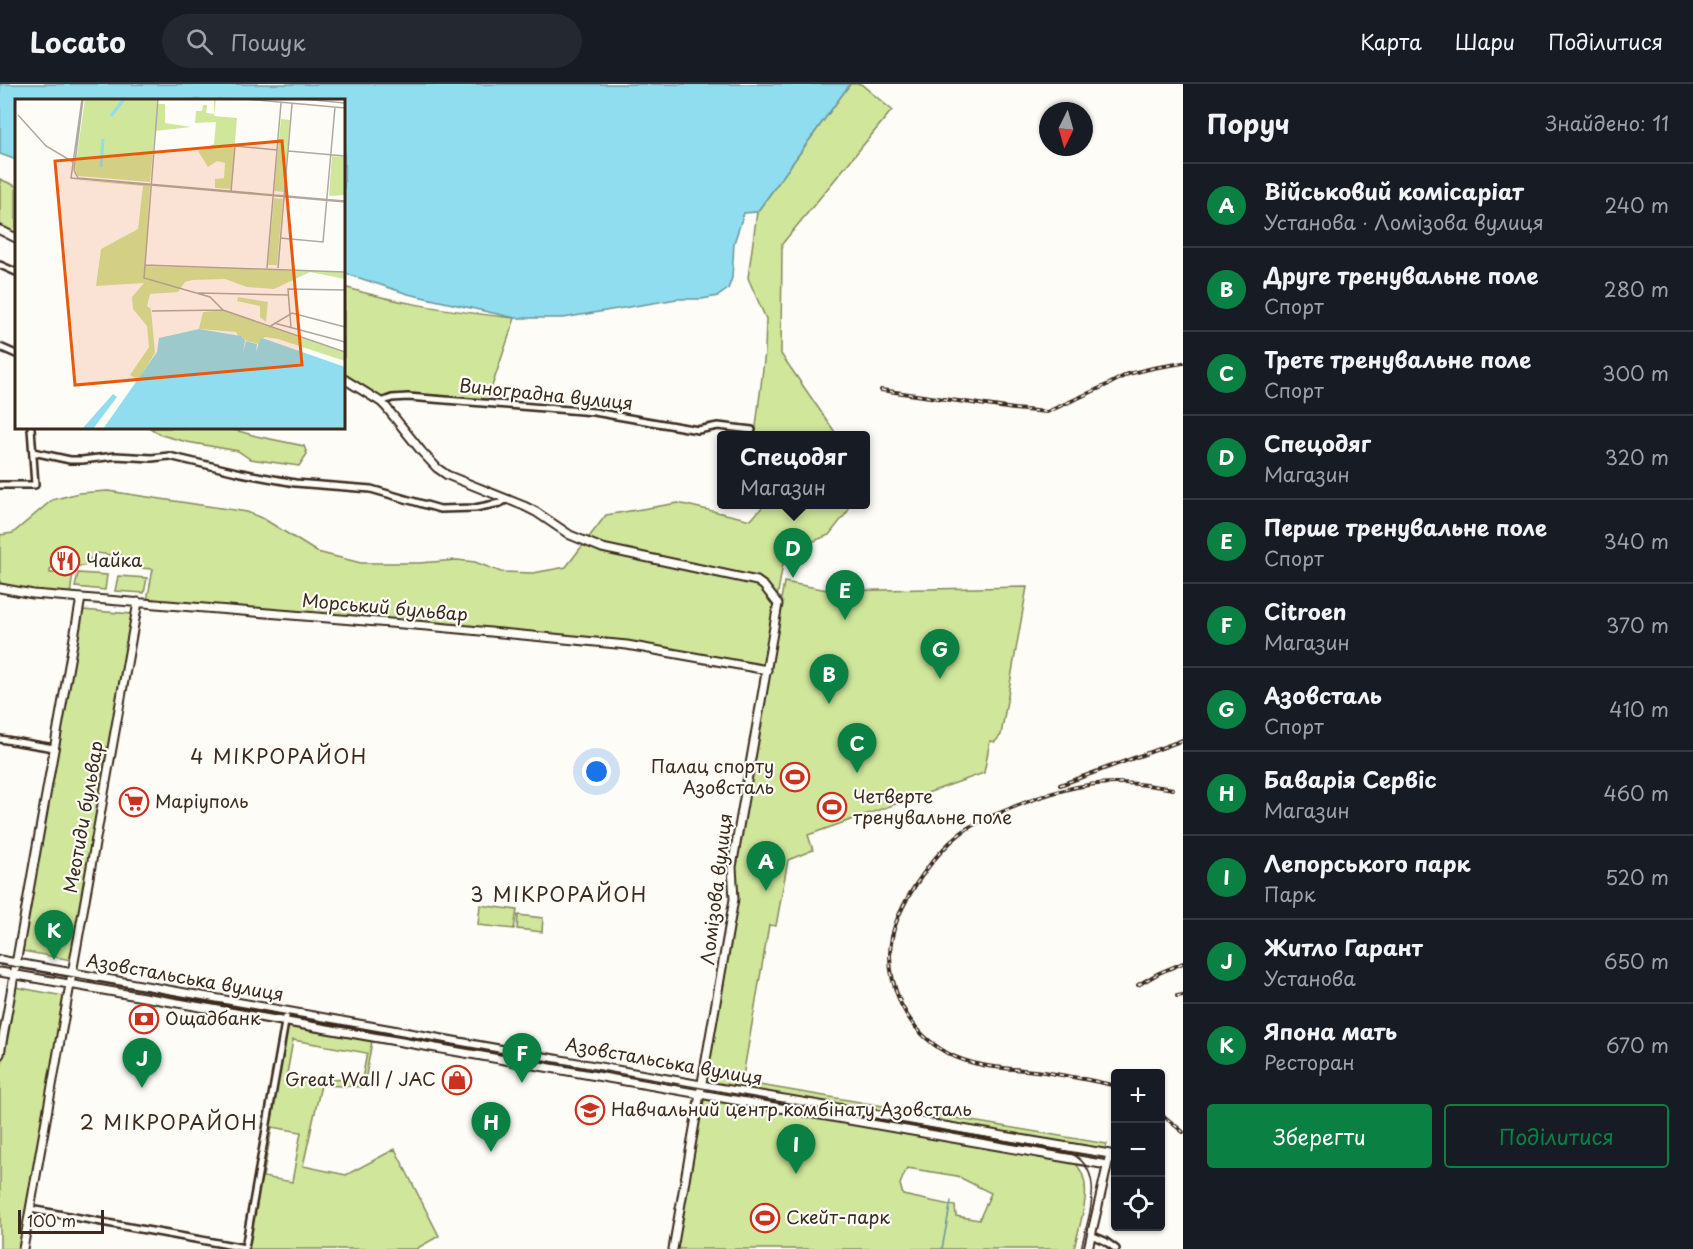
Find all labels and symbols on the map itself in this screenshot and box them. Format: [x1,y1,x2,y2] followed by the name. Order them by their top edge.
[15,99,345,429] inset map
[1039,102,1093,156] north arrow
[458,371,634,416] street label: Виноградна вулиця
[774,528,812,578] pin: D
[49,545,81,577] restaurant icon: Чайка
[86,546,143,573] place label: Чайка
[826,570,864,620] pin: E
[301,586,469,627] street label: Морський бульвар
[920,630,960,679] pin: G
[810,654,848,704] pin: B
[838,724,876,773] pin: C
[56,739,109,895] street label: Меотиди бульвар
[190,741,368,771] district label: 4 МІКРОРАЙОН
[651,752,774,800] place label: Палац спорту Азовсталь
[582,757,611,786] your location
[779,761,811,793] sports icon: Палац спорту Азовсталь
[853,782,1012,830] place label: Четверте тренувальне поле
[118,786,150,818] supermarket icon: Маріуполь
[155,787,248,814] place label: Маріуполь
[816,791,848,823] sports icon: Четверте тренувальне поле
[693,812,738,966] street label: Ломізова вулиця
[746,842,786,891] pin: A
[470,879,648,909] district label: 3 МІКРОРАЙОН
[34,910,74,960] pin: K
[85,946,286,1007] street label: Азовстальська вулиця
[128,1003,160,1035] bank icon: Ощадбанк
[165,1004,261,1031] place label: Ощадбанк
[564,1030,765,1091] street label: Азовстальська вулиця
[502,1034,542,1083] pin: F
[122,1038,162,1088] pin: J
[441,1064,473,1096] shop icon: Great Wall / JAC
[285,1065,436,1092] place label: Great Wall / JAC
[574,1094,606,1126] school or university icon: Навчальний центр комбінату Азовсталь
[611,1095,972,1122] place label: Навчальний центр комбінату Азовсталь
[472,1102,510,1152] pin: H
[80,1107,258,1137] district label: 2 МІКРОРАЙОН
[776,1124,816,1174] pin: I
[749,1202,781,1234] sports icon: Скейт-парк
[786,1203,890,1230] place label: Скейт-парк
[18,1207,104,1234] scale bar

